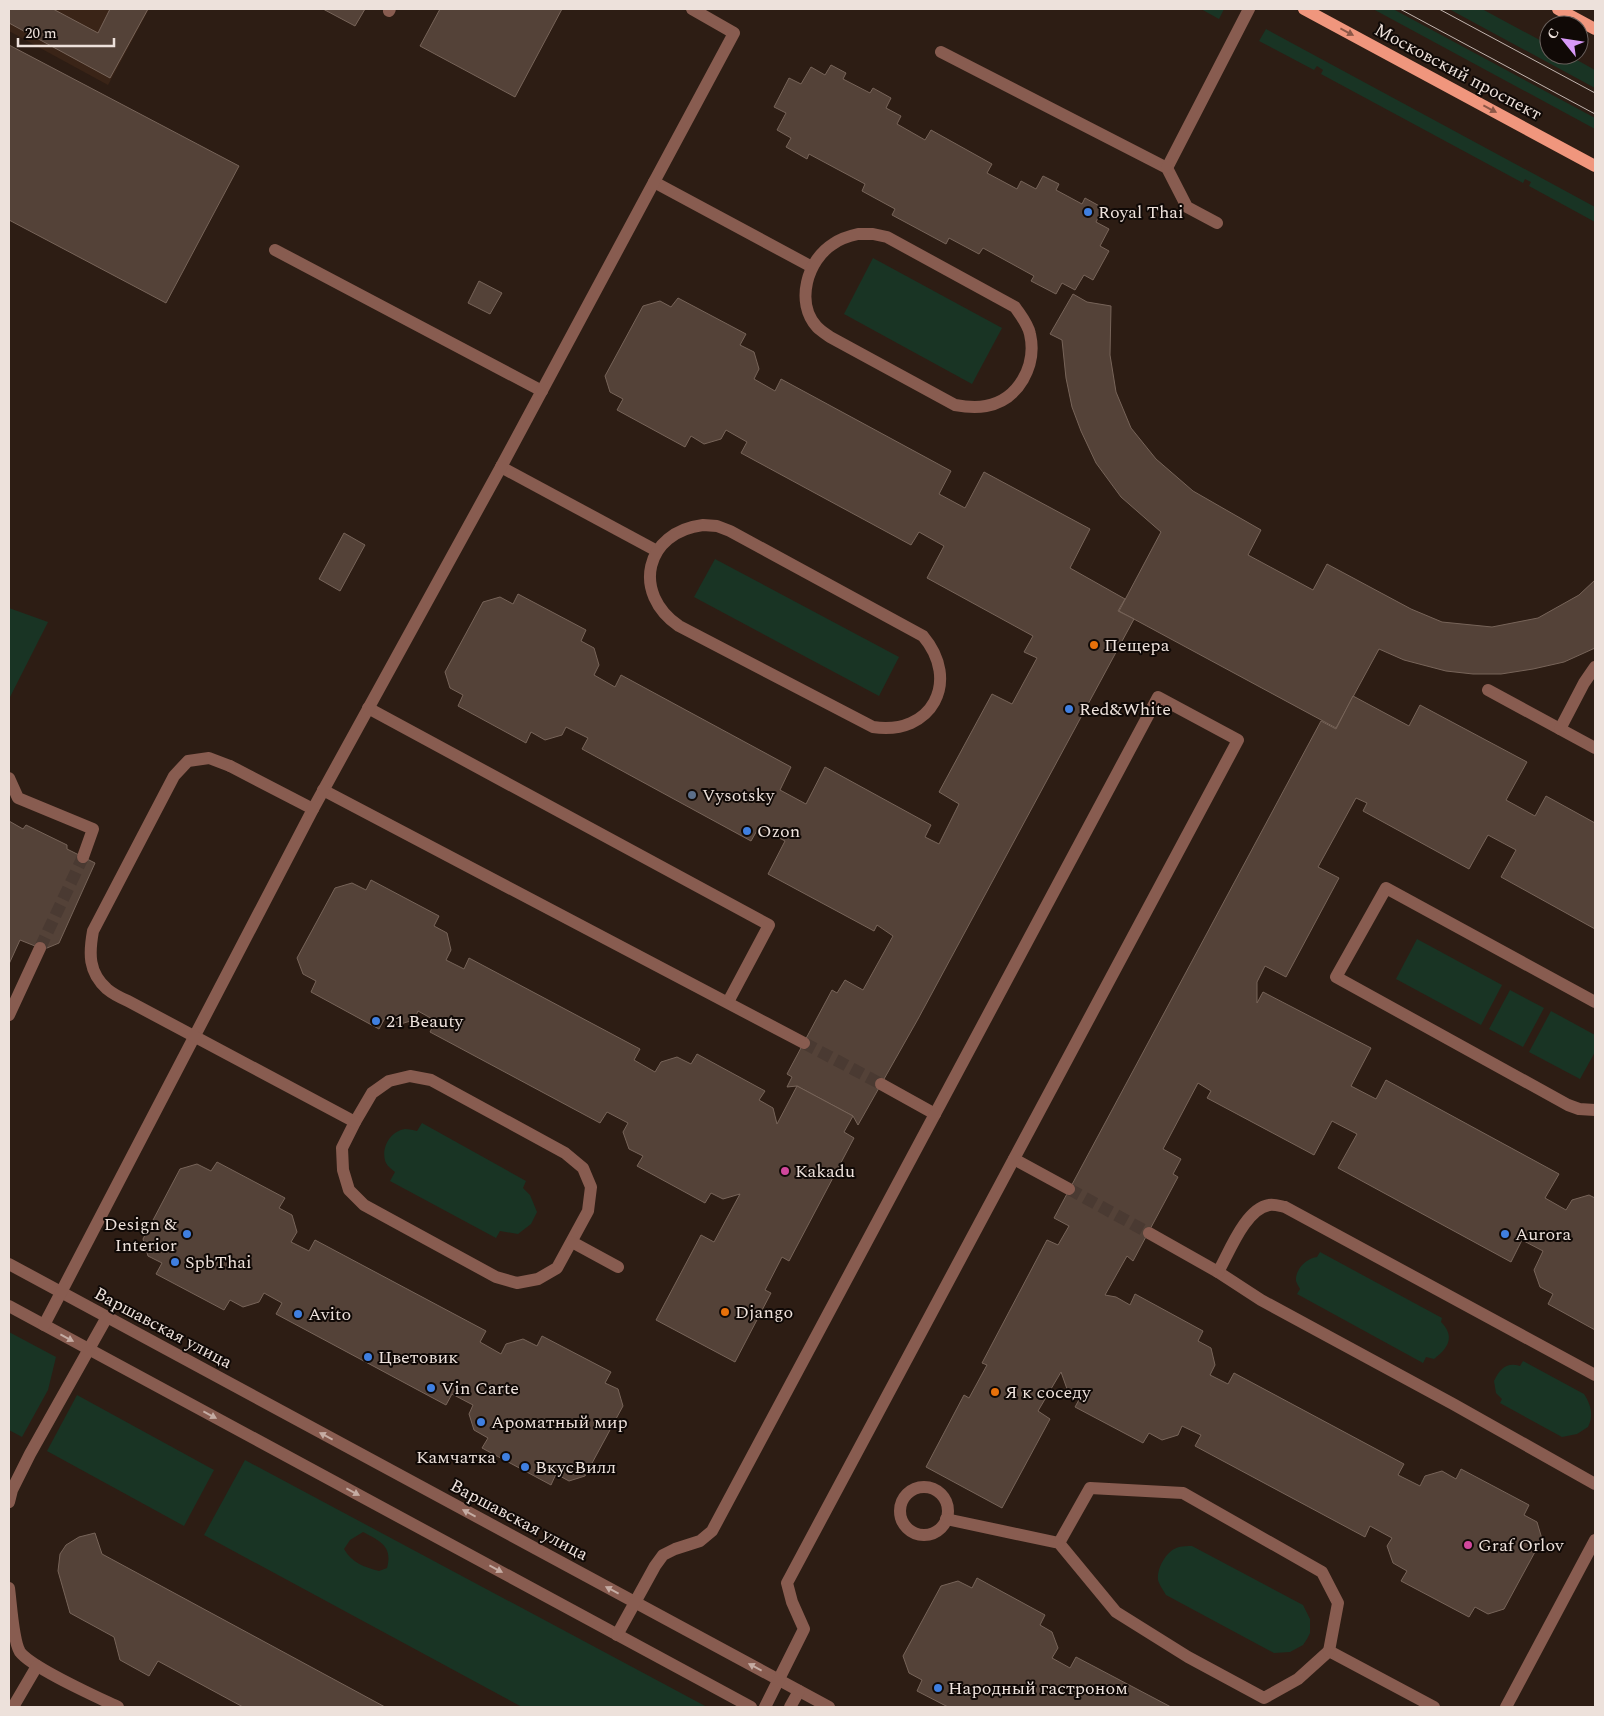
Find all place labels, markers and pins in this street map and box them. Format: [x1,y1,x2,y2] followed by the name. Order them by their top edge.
[1098,199,1184,226] place label: Royal Thai
[1082,206,1094,218] marker: Royal Thai
[1104,632,1170,659] place label: Пещера
[1088,639,1100,651] marker: Пещера
[1079,696,1171,723] place label: Red&White
[1063,703,1075,715] marker: Red&White
[702,782,776,809] place label: Vysotsky
[686,789,698,801] marker: Vysotsky
[757,818,800,845] place label: Ozon
[741,825,753,837] marker: Ozon
[386,1008,465,1035] place label: 21 Beauty
[370,1015,382,1027] marker: 21 Beauty
[795,1158,855,1185] place label: Kakadu
[779,1165,791,1177] marker: Kakadu
[104,1211,177,1259] place label: Design & Interior
[1515,1221,1571,1248] place label: Aurora
[181,1228,193,1240] marker: Design & Interior
[1499,1228,1511,1240] marker: Aurora
[185,1249,252,1276] place label: SpbThai
[169,1256,181,1268] marker: SpbThai
[735,1299,793,1326] place label: Django
[308,1301,351,1328] place label: Avito
[719,1306,731,1318] marker: Django
[292,1308,304,1320] marker: Avito
[378,1344,458,1371] place label: Цветовик
[362,1351,374,1363] marker: Цветовик
[441,1375,519,1402] place label: Vin Carte
[1005,1379,1092,1406] place label: Я к соседу
[425,1382,437,1394] marker: Vin Carte
[989,1386,1001,1398] marker: Я к соседу
[491,1409,628,1436] place label: Ароматный мир
[475,1416,487,1428] marker: Ароматный мир
[416,1444,496,1471] place label: Камчатка
[500,1451,512,1463] marker: Камчатка
[535,1454,616,1481] place label: ВкусВилл
[519,1461,531,1473] marker: ВкусВилл
[1478,1532,1565,1559] place label: Graf Orlov
[1462,1539,1474,1551] marker: Graf Orlov
[948,1675,1128,1702] place label: Народный гастроном
[932,1682,944,1694] marker: Народный гастроном

